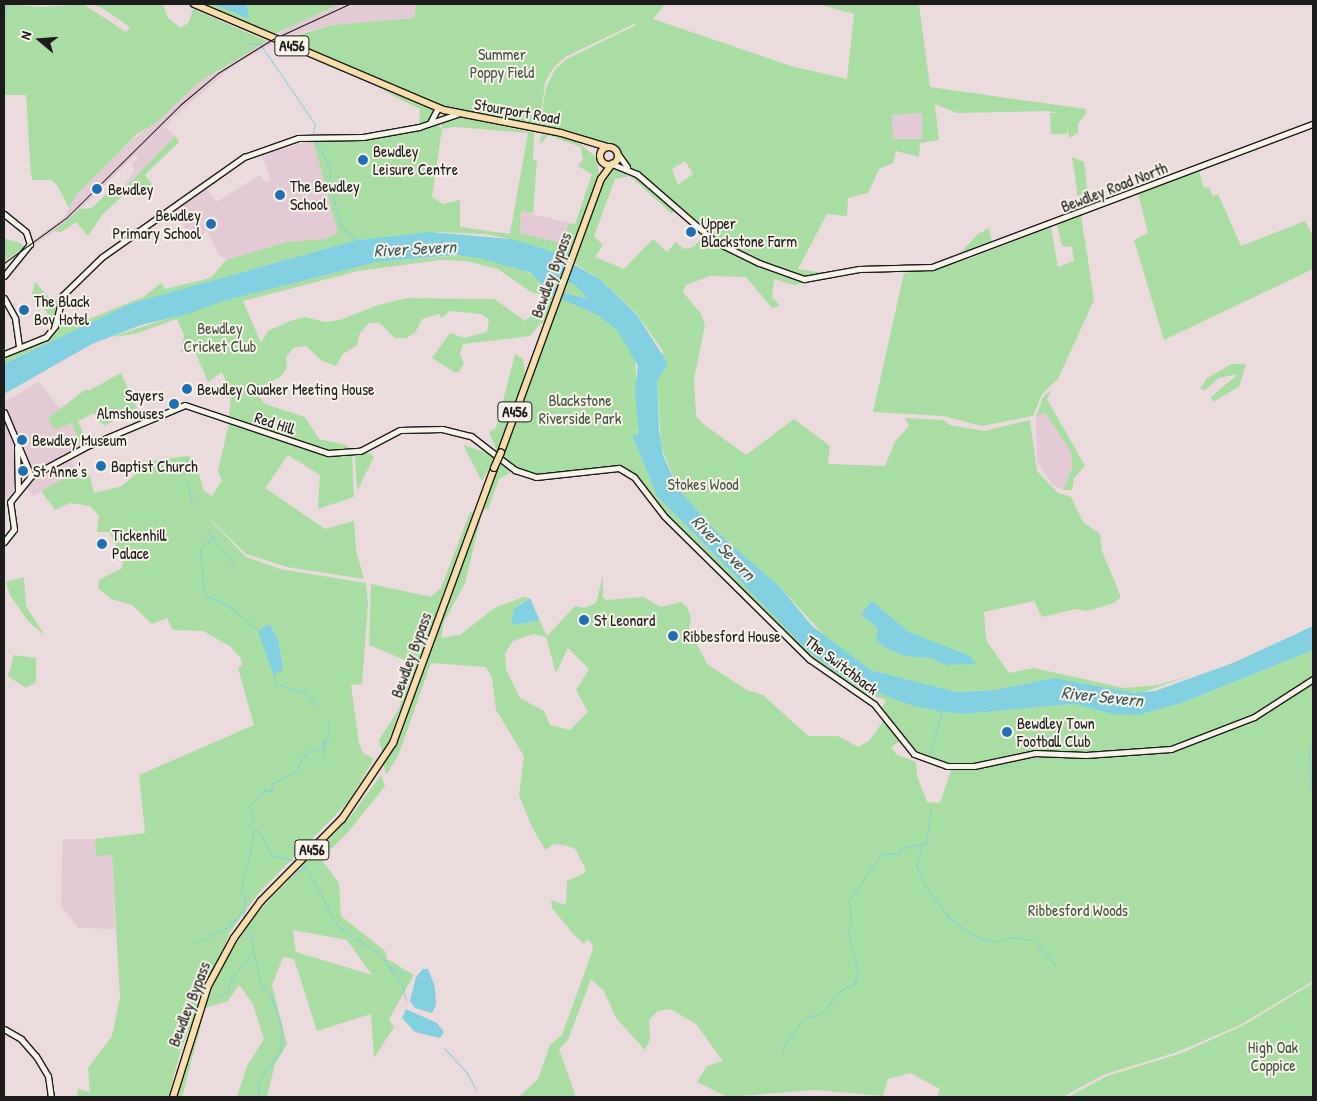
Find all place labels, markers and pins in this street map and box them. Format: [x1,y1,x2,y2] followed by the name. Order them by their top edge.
[373,141,458,179] place label: Bewdley Leisure Centre
[357,154,369,166] marker: Bewdley Leisure Centre
[290,176,360,214] place label: The Bewdley School
[108,179,154,199] place label: Bewdley
[90,182,104,196] marker: Bewdley
[274,189,286,201] marker: The Bewdley School
[112,205,201,243] place label: Bewdley Primary School
[701,213,797,251] place label: Upper Blackstone Farm
[205,218,217,230] marker: Bewdley Primary School
[685,226,697,238] marker: Upper Blackstone Farm
[34,291,90,329] place label: The Black Boy Hotel
[18,304,30,316] marker: The Black Boy Hotel
[197,379,374,399] place label: Bewdley Quaker Meeting House
[181,383,193,395] marker: Bewdley Quaker Meeting House
[97,385,164,423] place label: Sayers Almshouses
[168,398,180,410] marker: Sayers Almshouses
[32,430,127,450] place label: Bewdley Museum
[16,434,28,446] marker: Bewdley Museum
[111,456,198,476] place label: Baptist Church
[95,460,107,472] marker: Baptist Church
[33,461,87,481] place label: St Anne's
[17,465,29,477] marker: St Anne's
[112,525,167,563] place label: Tickenhill Palace
[96,538,108,550] marker: Tickenhill Palace
[594,610,655,630] place label: St Leonard
[578,614,590,626] marker: St Leonard
[683,626,781,646] place label: Ribbesford House
[667,630,679,642] marker: Ribbesford House
[1017,713,1095,751] place label: Bewdley Town Football Club
[1001,726,1013,738] marker: Bewdley Town Football Club

